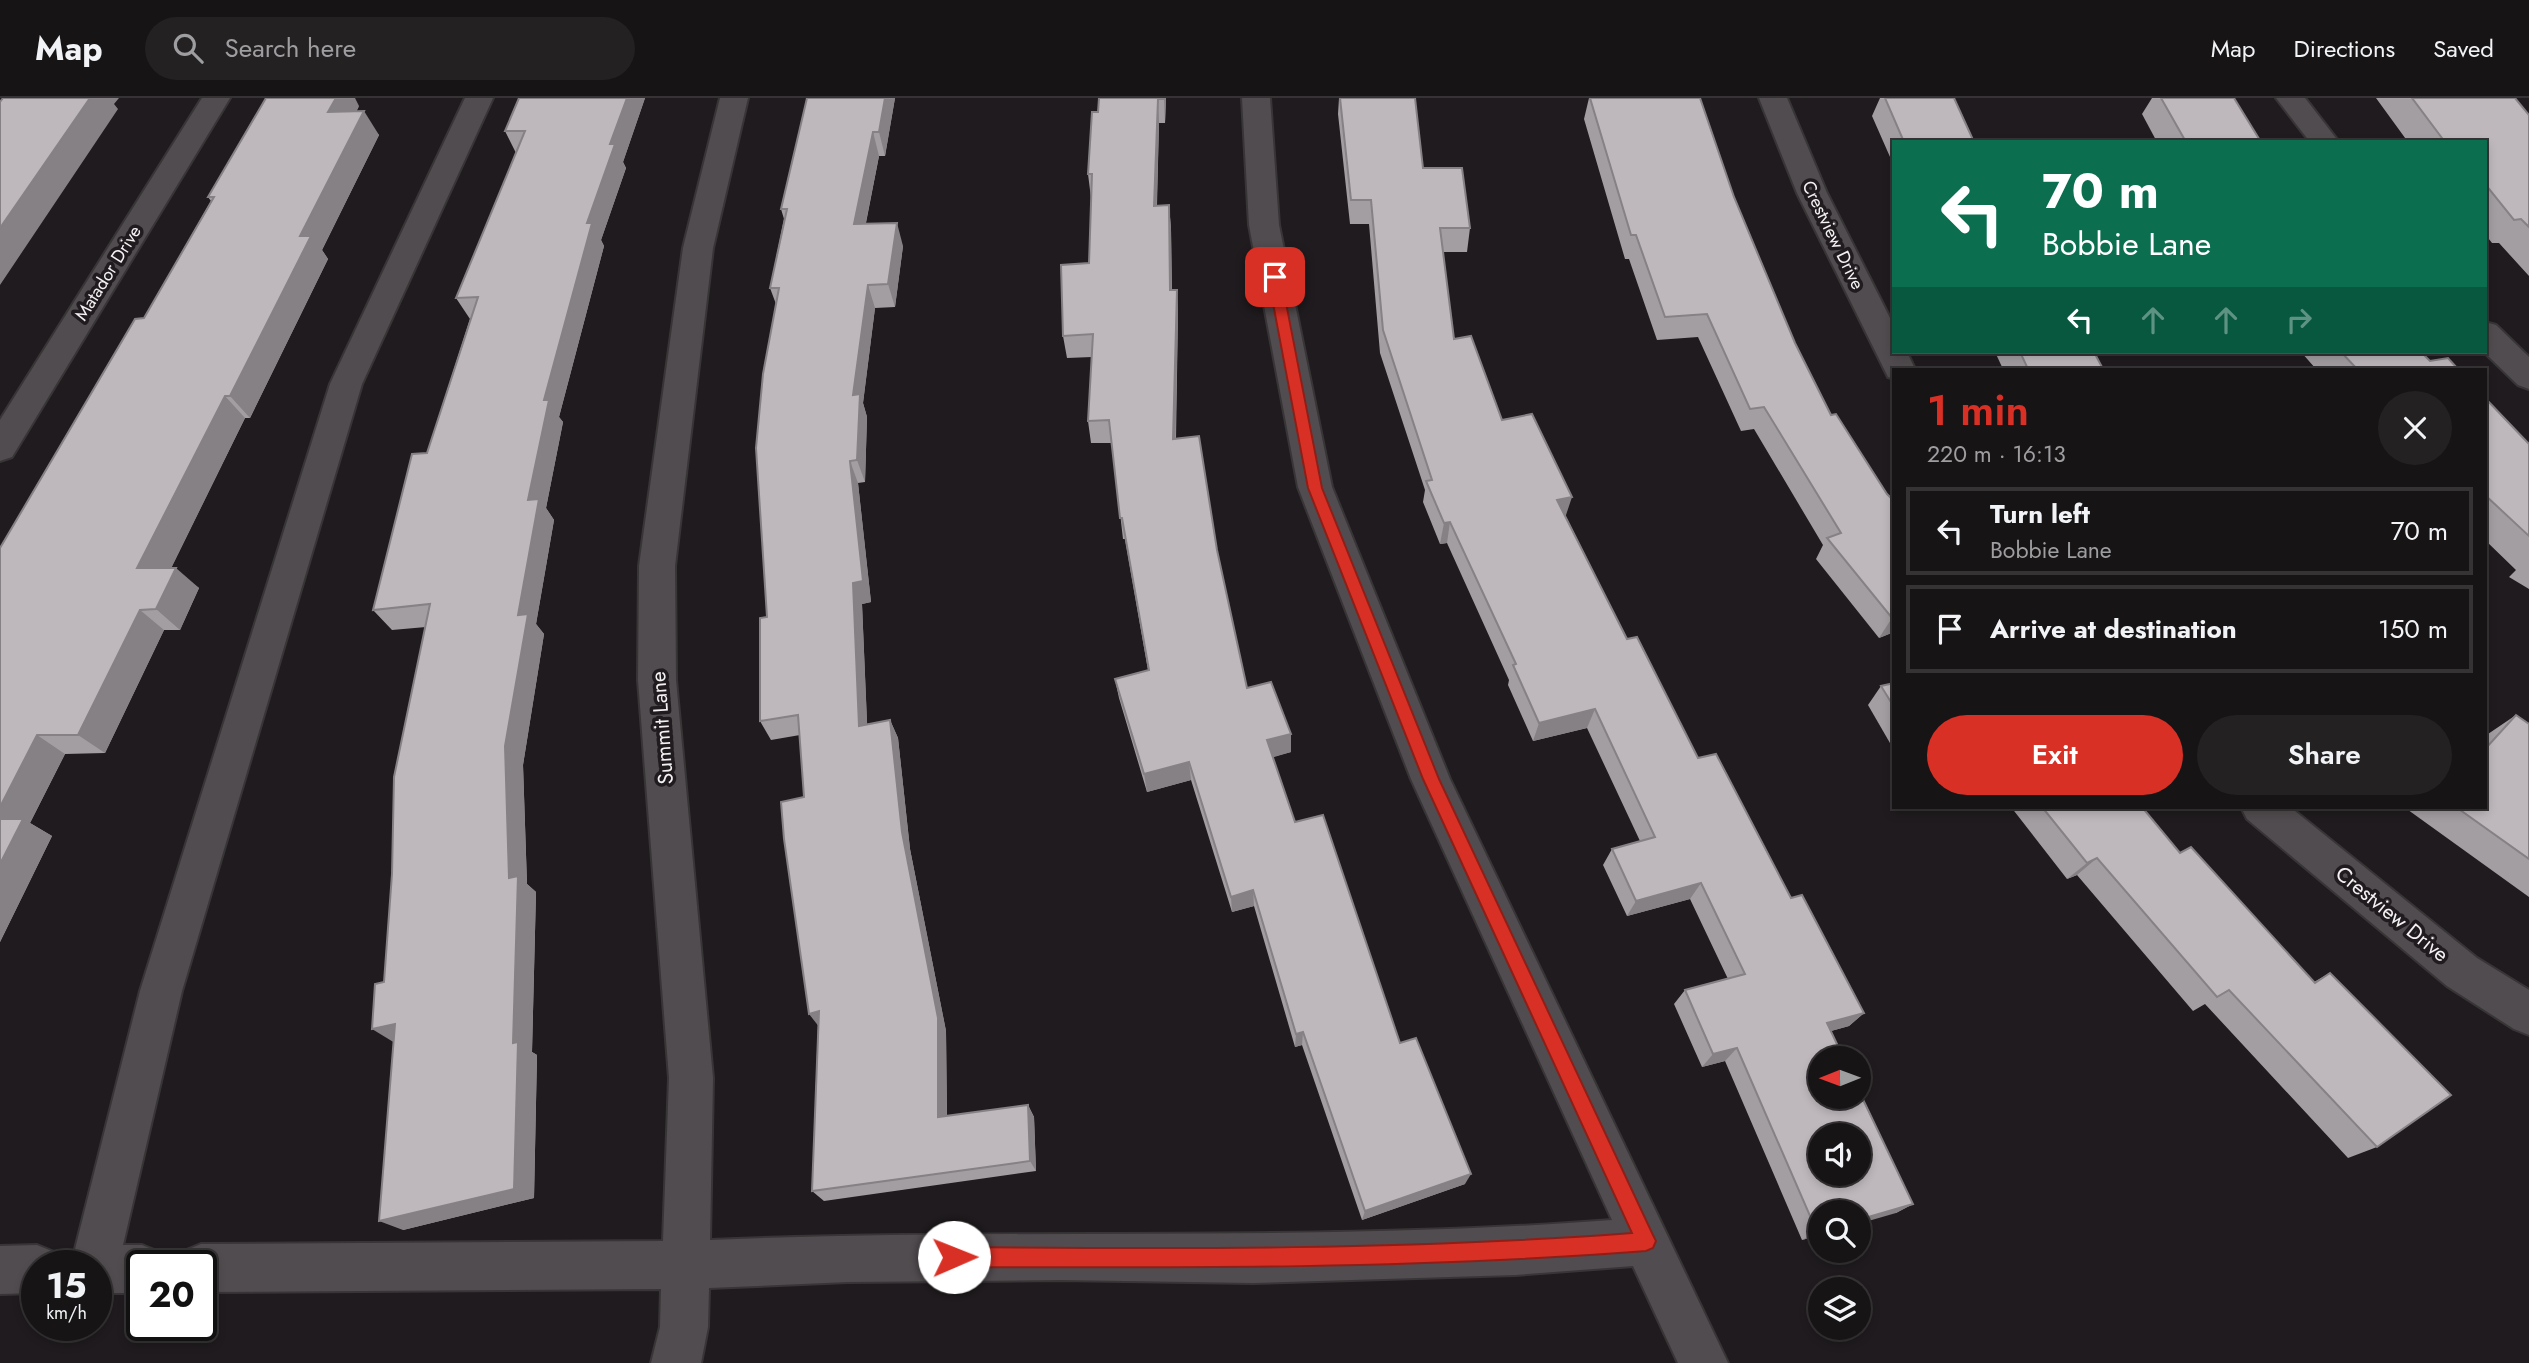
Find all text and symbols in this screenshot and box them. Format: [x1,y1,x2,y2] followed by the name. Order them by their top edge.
[145,17,635,80] search box
[35,25,103,72] text: Map
[169,29,207,67] icon: search
[225,29,356,67] text: Search here
[2211,31,2256,66] text: Map
[2294,31,2395,66] text: Directions
[2433,31,2494,66] text: Saved
[2042,156,2159,226] text: 70 m
[1927,168,2018,259] icon: left
[1795,176,1871,294] street label: Crestview Drive
[68,220,148,326] street label: Matador Drive
[2042,221,2211,267] text: Bobbie Lane
[1245,247,1305,307] pin
[1256,258,1294,296] icon: arrive
[2061,301,2099,339] icon: left
[2134,301,2172,339] icon: ahead
[2207,301,2245,339] icon: ahead
[2280,301,2318,339] icon: right
[1927,380,2029,441] text: 1 min
[2378,391,2452,465] button: close
[1927,437,2066,471] text: 220 m · 16:13
[1990,495,2090,533] text: Turn left
[1931,512,1969,550] icon: left
[2391,512,2448,550] text: 70 m
[1990,533,2112,567] text: Bobbie Lane
[1931,610,1969,648] icon: arrive
[1990,610,2237,648] text: Arrive at destination
[2378,610,2448,648] text: 150 m
[643,670,681,786] street label: Summit Lane
[1927,715,2183,795] button: Exit
[2197,715,2452,795] button: Share
[2329,859,2455,969] street label: Crestview Drive
[1808,1046,1871,1110] north arrow
[1808,1046,1871,1340] map controls
[1808,1123,1871,1186] button: sound
[1808,1200,1871,1263] button: search
[917,1220,991,1294] position arrow
[126,1250,217,1341] speed limit sign: 20
[46,1261,87,1311] text: 15
[1808,1277,1871,1340] button: layers
[46,1300,87,1326] text: km/h

